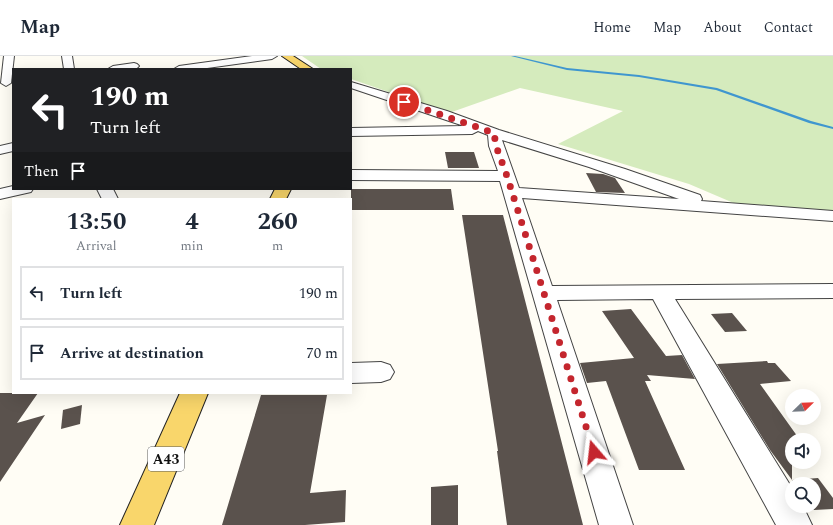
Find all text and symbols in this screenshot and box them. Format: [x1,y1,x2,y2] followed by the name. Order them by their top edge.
[20,13,60,42] text: Map
[593,17,631,38] text: Home
[653,17,681,38] text: Map
[703,17,742,38] text: About
[764,17,813,38] text: Contact
[90,75,169,118] text: 190 m
[24,84,76,136] icon: left
[387,85,421,119] pin
[393,91,415,113] icon: arrive
[90,114,161,141] text: Turn left
[24,160,59,183] text: Then
[67,160,89,182] icon: arrive
[66,204,126,240] text: 13:50
[185,204,199,240] text: 4
[257,204,298,240] text: 260
[76,236,117,256] text: Arrival
[181,236,203,256] text: min
[272,236,283,256] text: m
[26,282,48,304] icon: left
[60,282,122,305] text: Turn left
[299,282,338,305] text: 190 m
[26,342,48,364] icon: arrive
[60,342,204,365] text: Arrive at destination
[306,342,338,365] text: 70 m
[785,389,821,425] north arrow
[785,389,821,513] map controls
[573,431,615,473] position arrow
[785,433,821,469] button: sound
[148,447,184,471] road number: A43
[785,477,821,513] button: search

